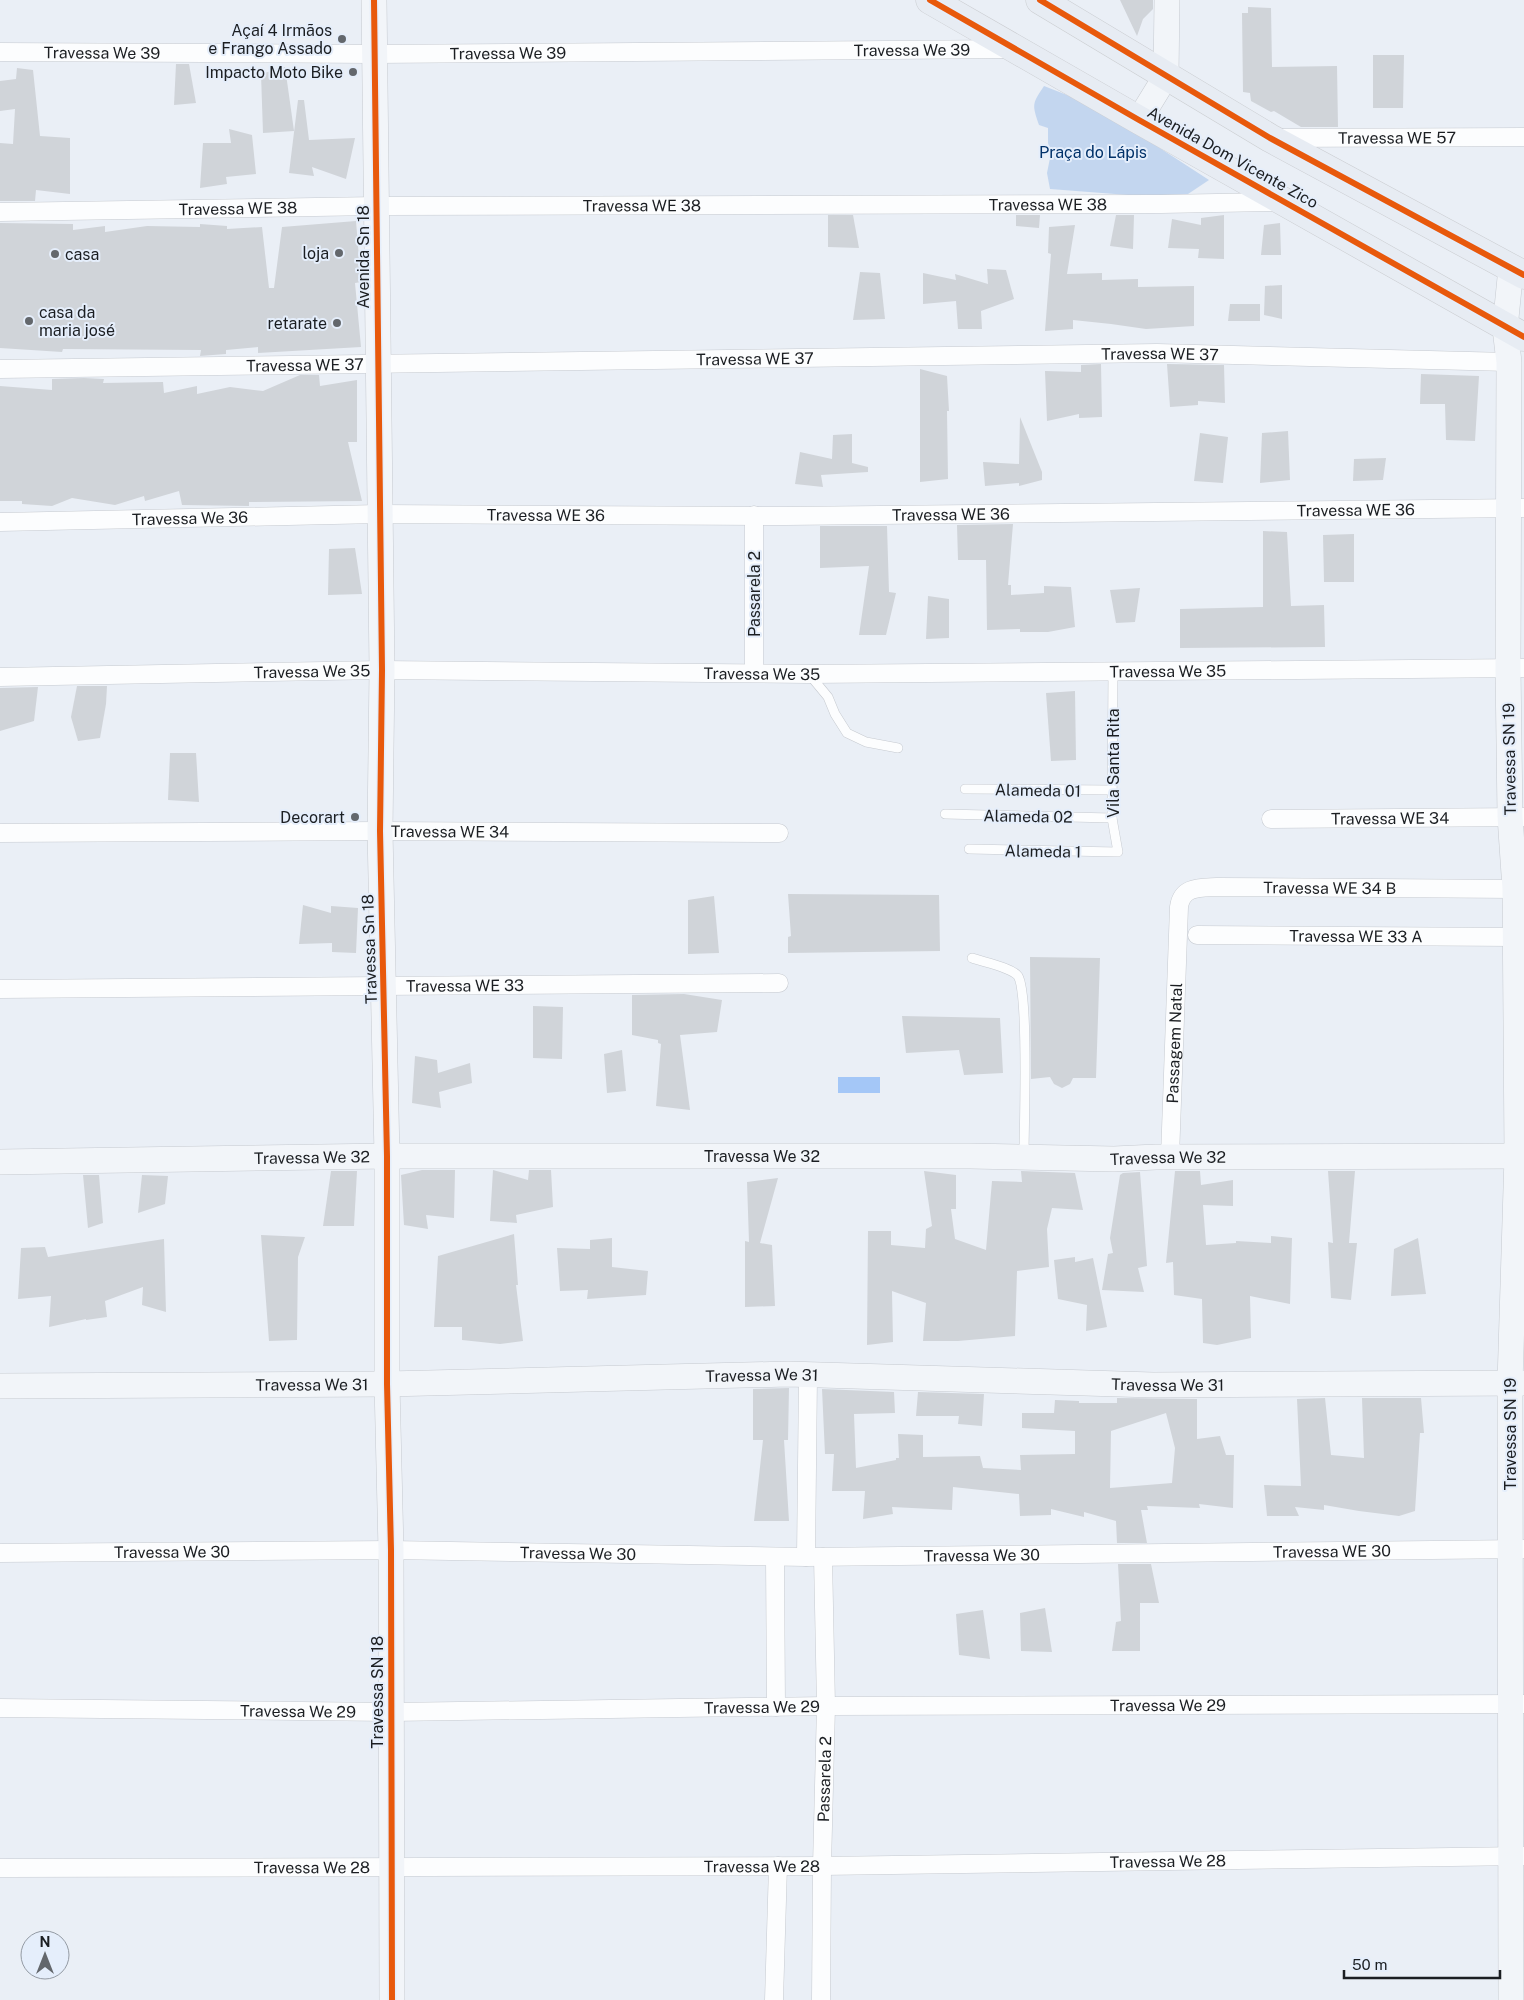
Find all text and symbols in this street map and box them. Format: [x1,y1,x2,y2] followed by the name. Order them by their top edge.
[208,21,332,58] place label: Açaí 4 Irmãos e Frango Assado
[336,33,348,45] marker: Açaí 4 Irmãos e Frango Assado
[854,40,970,60] street label: Travessa We 39
[44,43,160,63] street label: Travessa We 39
[450,43,566,63] street label: Travessa We 39
[205,63,343,82] place label: Impacto Moto Bike
[347,66,359,78] marker: Impacto Moto Bike
[1144,103,1321,212] street label: Avenida Dom Vicente Zico
[1338,128,1456,148] street label: Travessa WE 57
[1039,143,1147,162] park label: Praça do Lápis
[989,195,1107,214] street label: Travessa WE 38
[583,196,701,215] street label: Travessa WE 38
[179,198,297,219] street label: Travessa WE 38
[354,205,373,309] street label: Avenida Sn 18
[302,244,329,263] place label: loja
[65,245,99,264] place label: casa
[333,247,345,259] marker: loja
[49,248,61,260] marker: casa
[39,303,115,340] place label: casa da maria josé
[268,314,327,333] place label: retarate
[23,315,35,327] marker: casa da maria josé
[331,317,343,329] marker: retarate
[1101,344,1219,365] street label: Travessa WE 37
[696,349,814,369] street label: Travessa WE 37
[246,355,364,376] street label: Travessa WE 37
[1297,500,1415,520] street label: Travessa WE 36
[892,505,1010,525] street label: Travessa WE 36
[487,506,605,525] street label: Travessa WE 36
[132,508,248,529] street label: Travessa We 36
[745,551,764,637] street label: Passarela 2
[253,661,371,682] street label: Travessa We 35
[1109,661,1226,681] street label: Travessa We 35
[703,664,820,684] street label: Travessa We 35
[1499,703,1520,815] street label: Travessa SN 19
[1104,708,1123,818] street label: Vila Santa Rita
[995,780,1081,801] street label: Alameda 01
[983,806,1073,827] street label: Alameda 02
[280,808,345,827] place label: Decorart
[1331,809,1449,829] street label: Travessa WE 34
[349,811,361,823] marker: Decorart
[391,822,509,842] street label: Travessa WE 34
[1004,841,1081,862] street label: Alameda 1
[1263,878,1396,898] street label: Travessa WE 34 B
[358,894,381,1004] street label: Travessa Sn 18
[1289,927,1423,946] street label: Travessa WE 33 A
[406,976,524,996] street label: Travessa WE 33
[1163,982,1186,1104] street label: Passagem Natal
[254,1147,370,1168] street label: Travessa We 32
[704,1147,820,1166] street label: Travessa We 32
[1109,1148,1226,1169] street label: Travessa We 32
[705,1365,819,1386] street label: Travessa We 31
[255,1375,369,1395] street label: Travessa We 31
[1111,1375,1224,1395] street label: Travessa We 31
[1501,1378,1520,1490] street label: Travessa SN 19
[1273,1541,1391,1562] street label: Travessa WE 30
[114,1542,230,1562] street label: Travessa We 30
[520,1543,636,1564] street label: Travessa We 30
[924,1545,1040,1566] street label: Travessa We 30
[368,1636,387,1748] street label: Travessa SN 18
[1110,1696,1226,1715] street label: Travessa We 29
[704,1697,820,1718] street label: Travessa We 29
[240,1701,356,1722] street label: Travessa We 29
[814,1736,835,1822] street label: Passarela 2
[1110,1851,1226,1872] street label: Travessa We 28
[704,1857,820,1876] street label: Travessa We 28
[254,1858,370,1877] street label: Travessa We 28
[20,1930,70,1980] north arrow
[40,1934,50,1950] text: N
[1344,1948,1500,1980] scale bar
[1352,1956,1387,1973] text: 50 m

